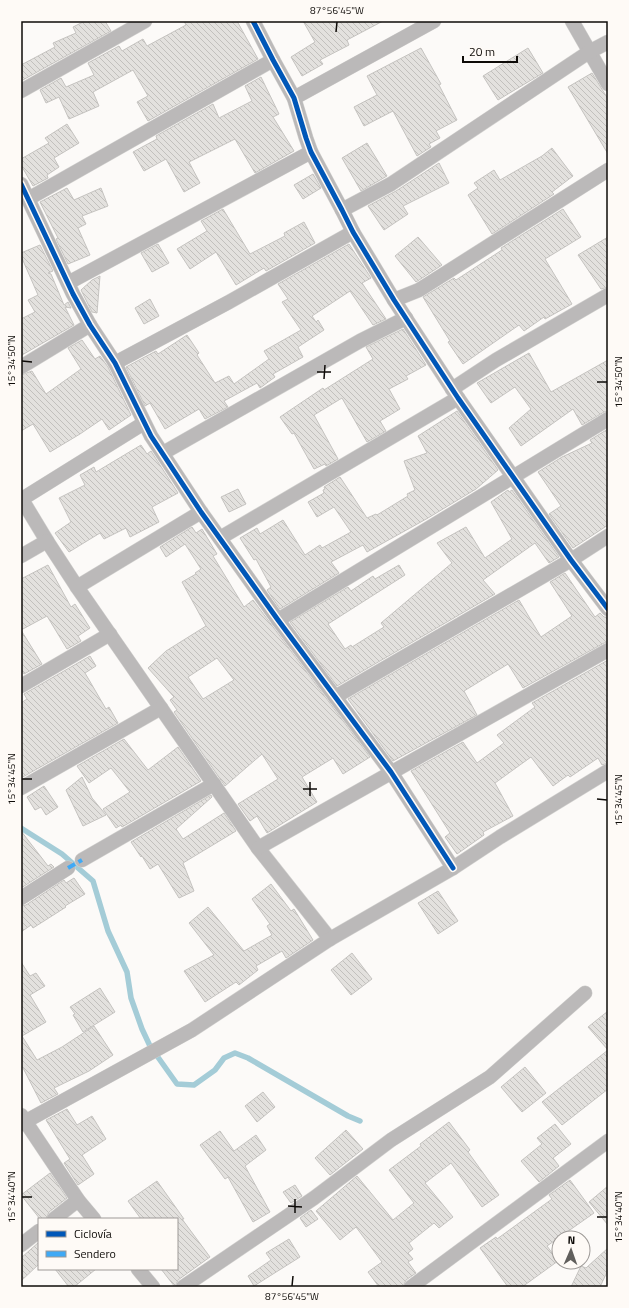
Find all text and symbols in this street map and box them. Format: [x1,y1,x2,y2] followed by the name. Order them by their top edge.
[310,3,364,18] text: 87°56'45"W
[463,38,517,64] scale bar
[469,42,495,61] text: 20 m
[4,335,19,387] text: 15°34'50"N
[611,356,626,408] text: 15°34'50"N
[4,753,19,805] text: 15°34'45"N
[611,774,626,826] text: 15°34'45"N
[4,1171,19,1223] text: 15°34'40"N
[611,1191,626,1243] text: 15°34'40"N
[38,1218,178,1270] legend
[74,1224,112,1243] text: Ciclovía
[551,1230,591,1270] north arrow
[567,1232,575,1248] text: N
[74,1244,116,1263] text: Sendero
[265,1289,319,1304] text: 87°56'45"W

